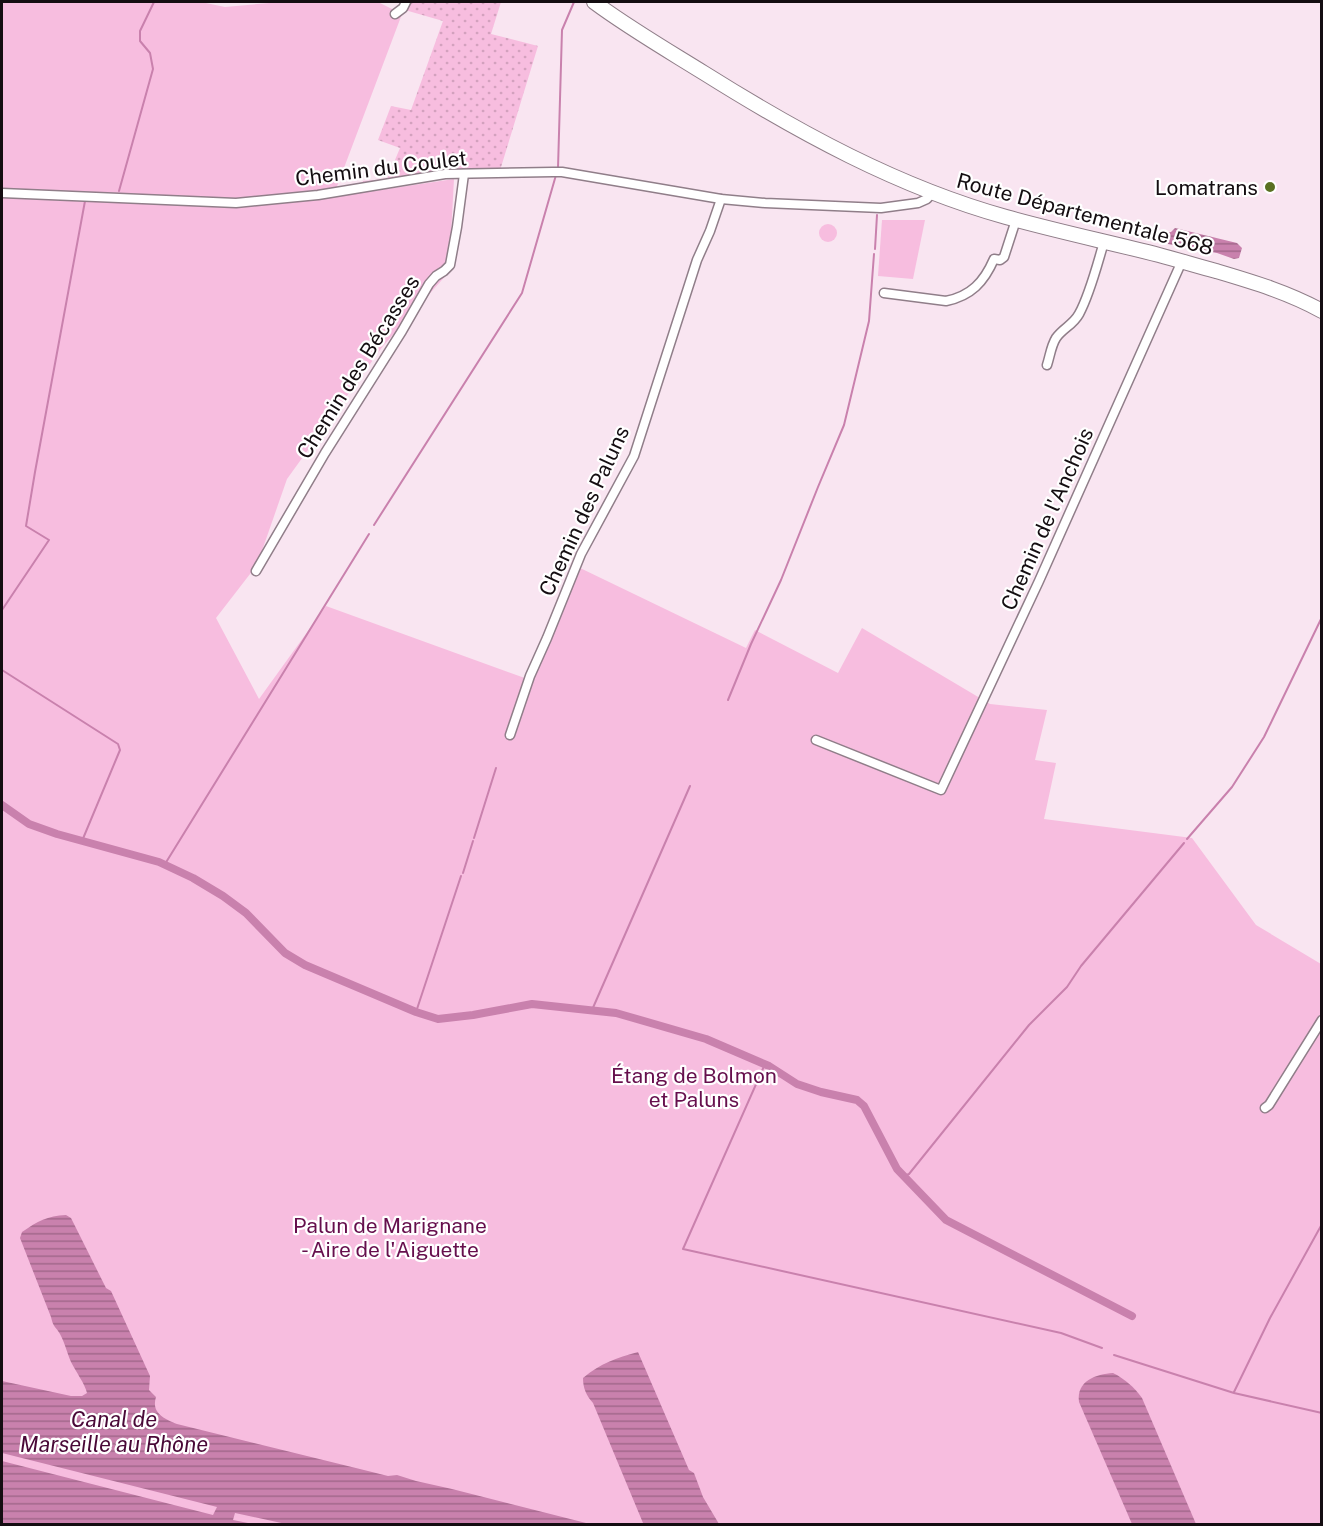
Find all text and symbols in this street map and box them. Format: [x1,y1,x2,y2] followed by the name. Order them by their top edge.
[294,145,468,191] street label: Chemin du Coulet
[954,168,1216,260] street label: Route Départementale 568
[1155,175,1258,200] place label: Lomatrans
[1263,180,1277,194] marker: Lomatrans
[291,271,425,463] street label: Chemin des Bécasses
[534,422,634,600] street label: Chemin des Paluns
[996,424,1098,614] street label: Chemin de l'Anchois
[611,1063,777,1112] park label: Étang de Bolmon et Paluns
[293,1213,487,1262] park label: Palun de Marignane - Aire de l'Aiguette
[20,1406,208,1457] water label: Canal de Marseille au Rhône

